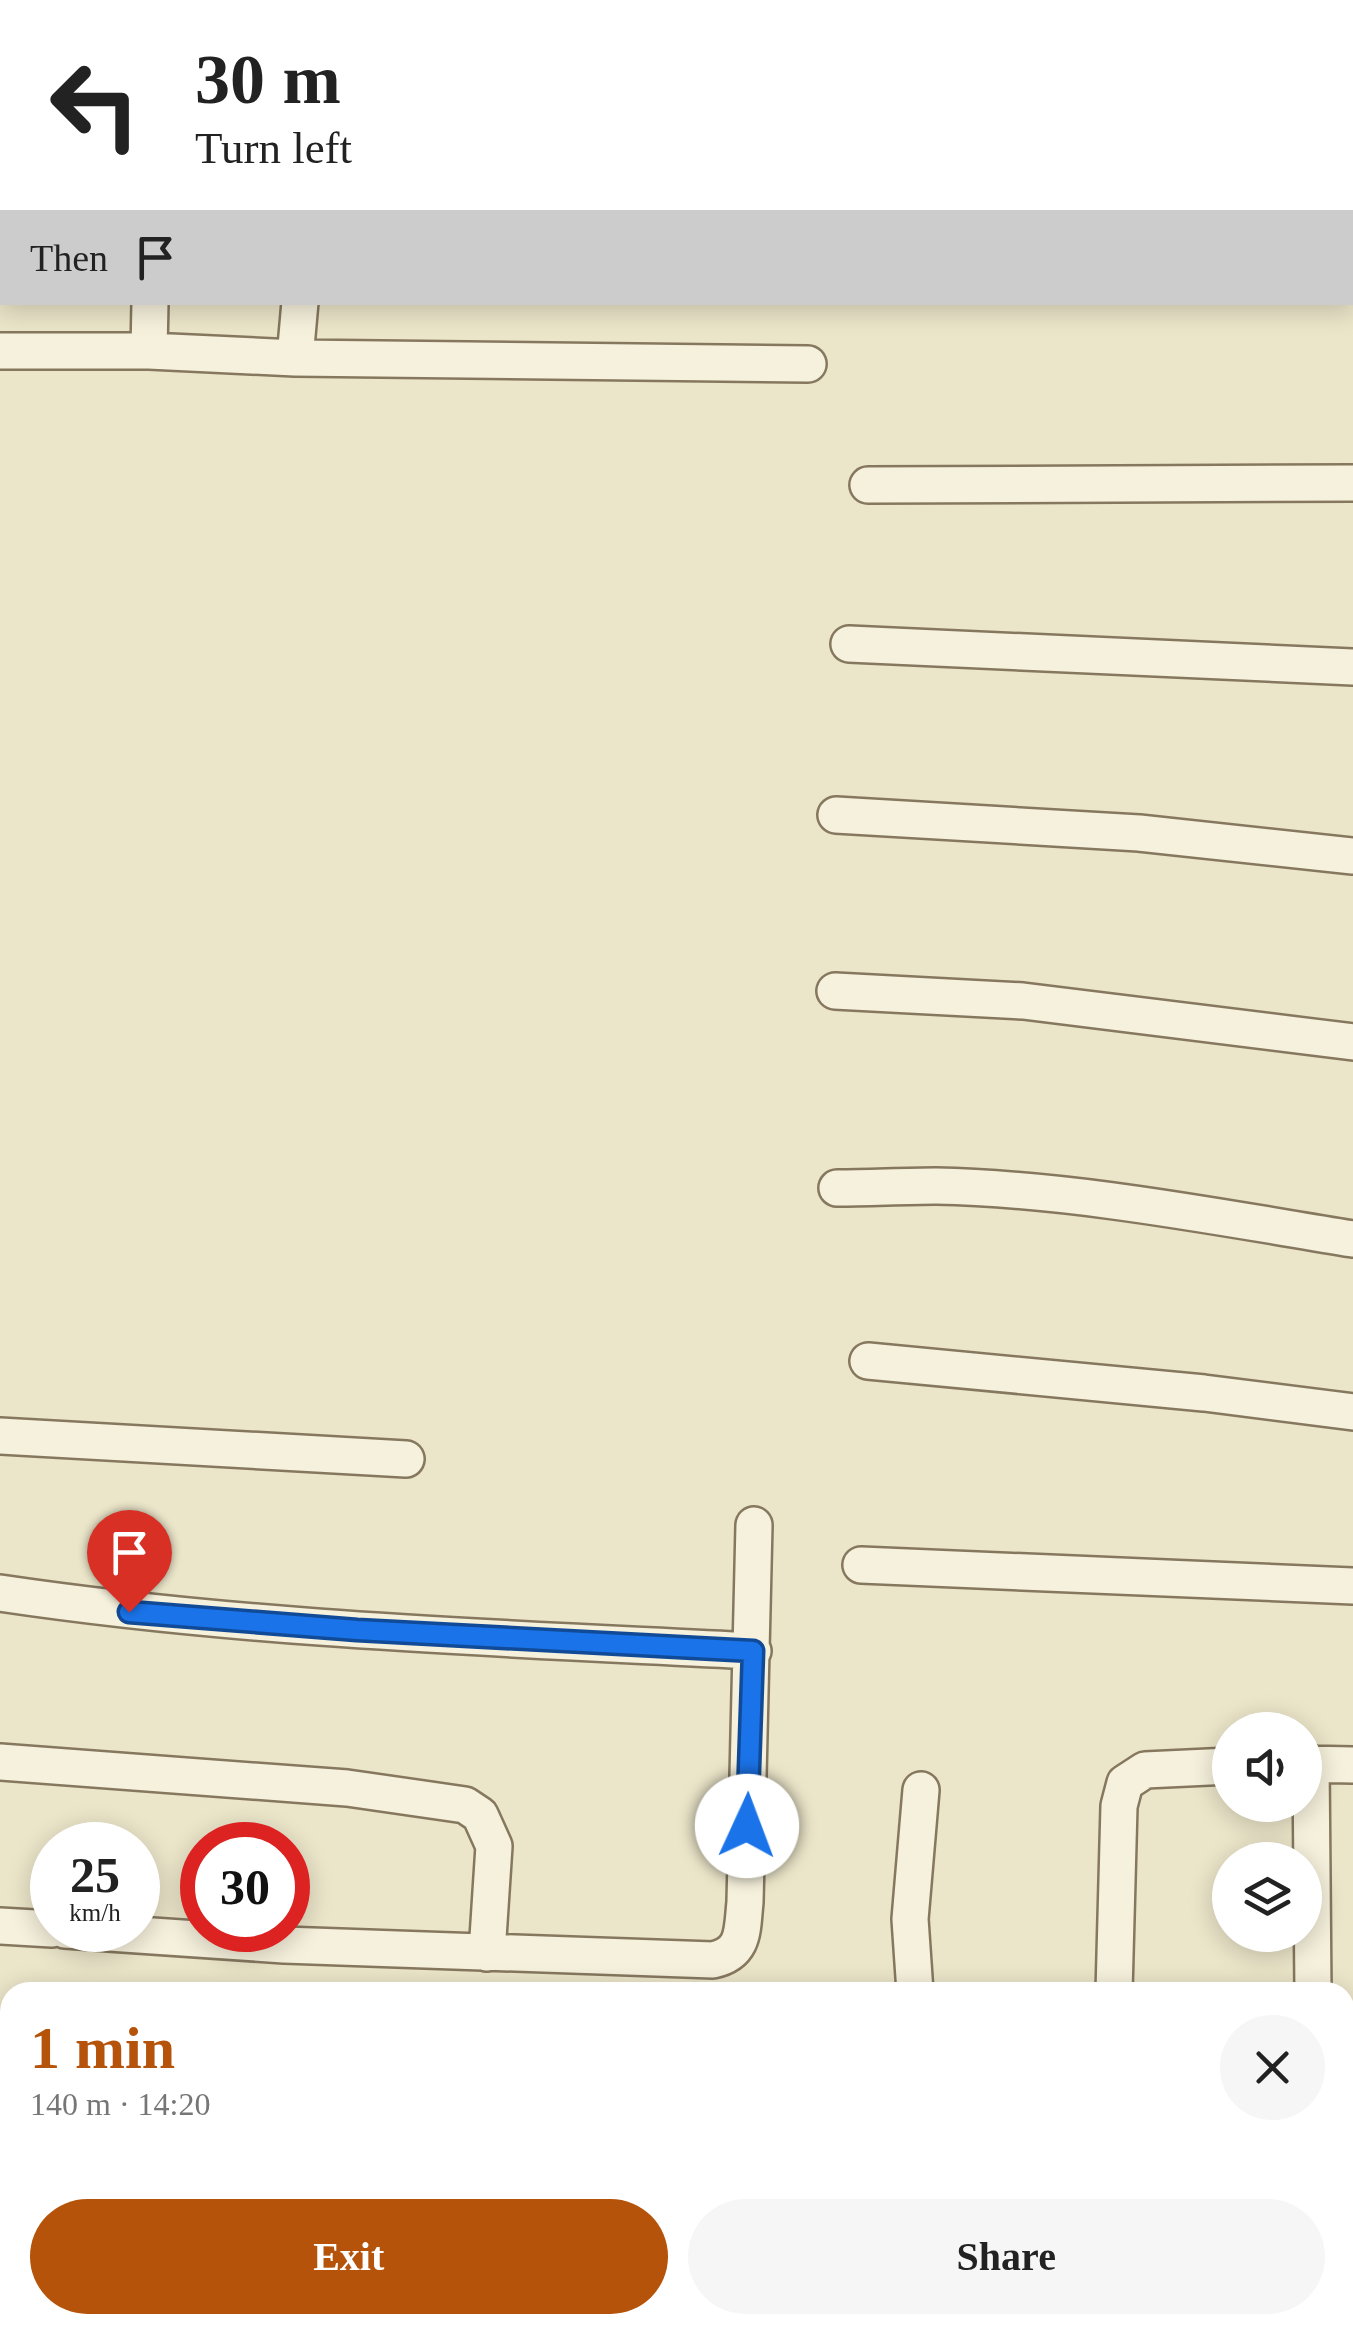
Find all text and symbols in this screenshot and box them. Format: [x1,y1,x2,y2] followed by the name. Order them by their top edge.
[30,40,160,170] icon: left
[195,41,341,118] text: 30 m
[195,123,352,173] text: Turn left
[128,230,183,285] icon: arrive
[30,237,108,279] text: Then
[87,1510,172,1613] pin
[102,1525,157,1580] icon: arrive
[1212,1712,1322,1952] map controls
[1212,1712,1322,1822] button: sound
[695,1774,799,1878] position arrow
[180,1822,310,1952] speed limit sign: 30
[1212,1842,1322,1952] button: layers
[70,1847,120,1903] text: 25
[69,1899,121,1926] text: km/h
[30,2015,175,2081] text: 1 min
[1220,2015,1325,2120] button: close
[30,2086,210,2122] text: 140 m · 14:20
[30,2199,668,2314] button: Exit
[688,2199,1325,2314] button: Share

